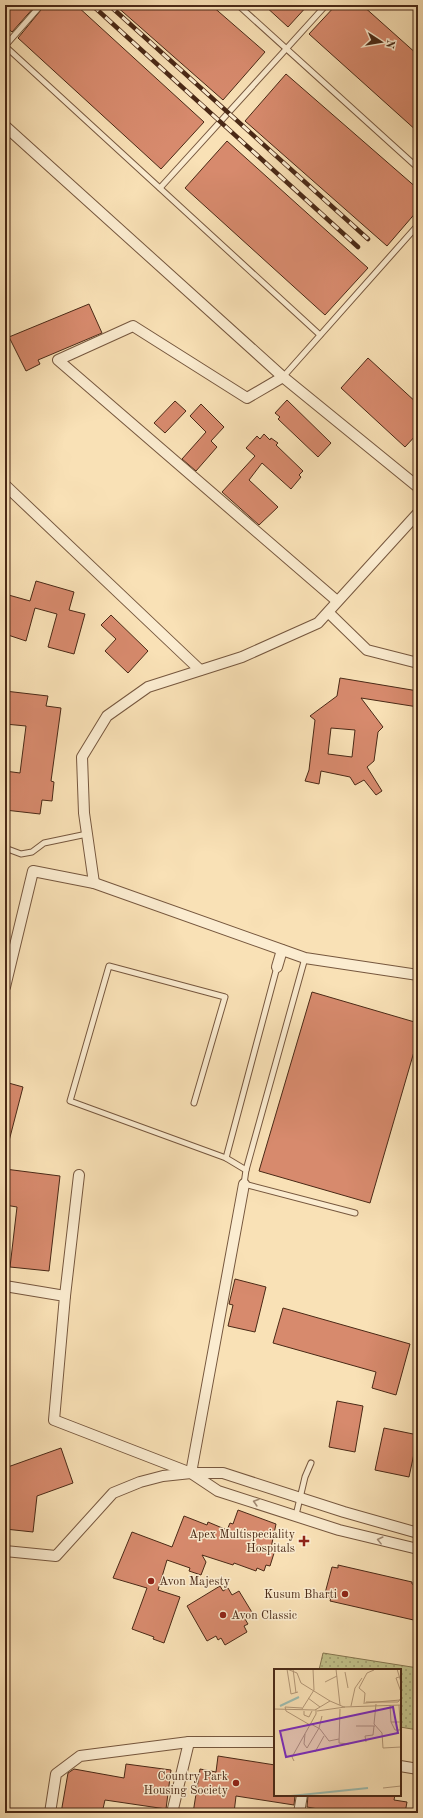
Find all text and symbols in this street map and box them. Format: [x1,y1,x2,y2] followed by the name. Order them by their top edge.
[361,22,401,62] north arrow
[383,39,396,50] text: N
[253,1498,260,1507] one-way arrow
[189,1529,296,1555] place label: Apex Multispeciality Hospitals
[298,1535,310,1547] marker: Apex Multispeciality Hospitals
[377,1537,383,1545] one-way arrow
[146,1576,156,1586] marker: Avon Majesty
[159,1576,231,1588] place label: Avon Majesty
[264,1589,337,1601] place label: Kusum Bharti
[340,1589,350,1599] marker: Kusum Bharti
[218,1610,228,1620] marker: Avon Classic
[231,1610,297,1622] place label: Avon Classic
[274,1669,401,1796] inset map
[143,1771,229,1797] place label: Country Park Housing Society
[231,1778,241,1788] marker: Country Park Housing Society

